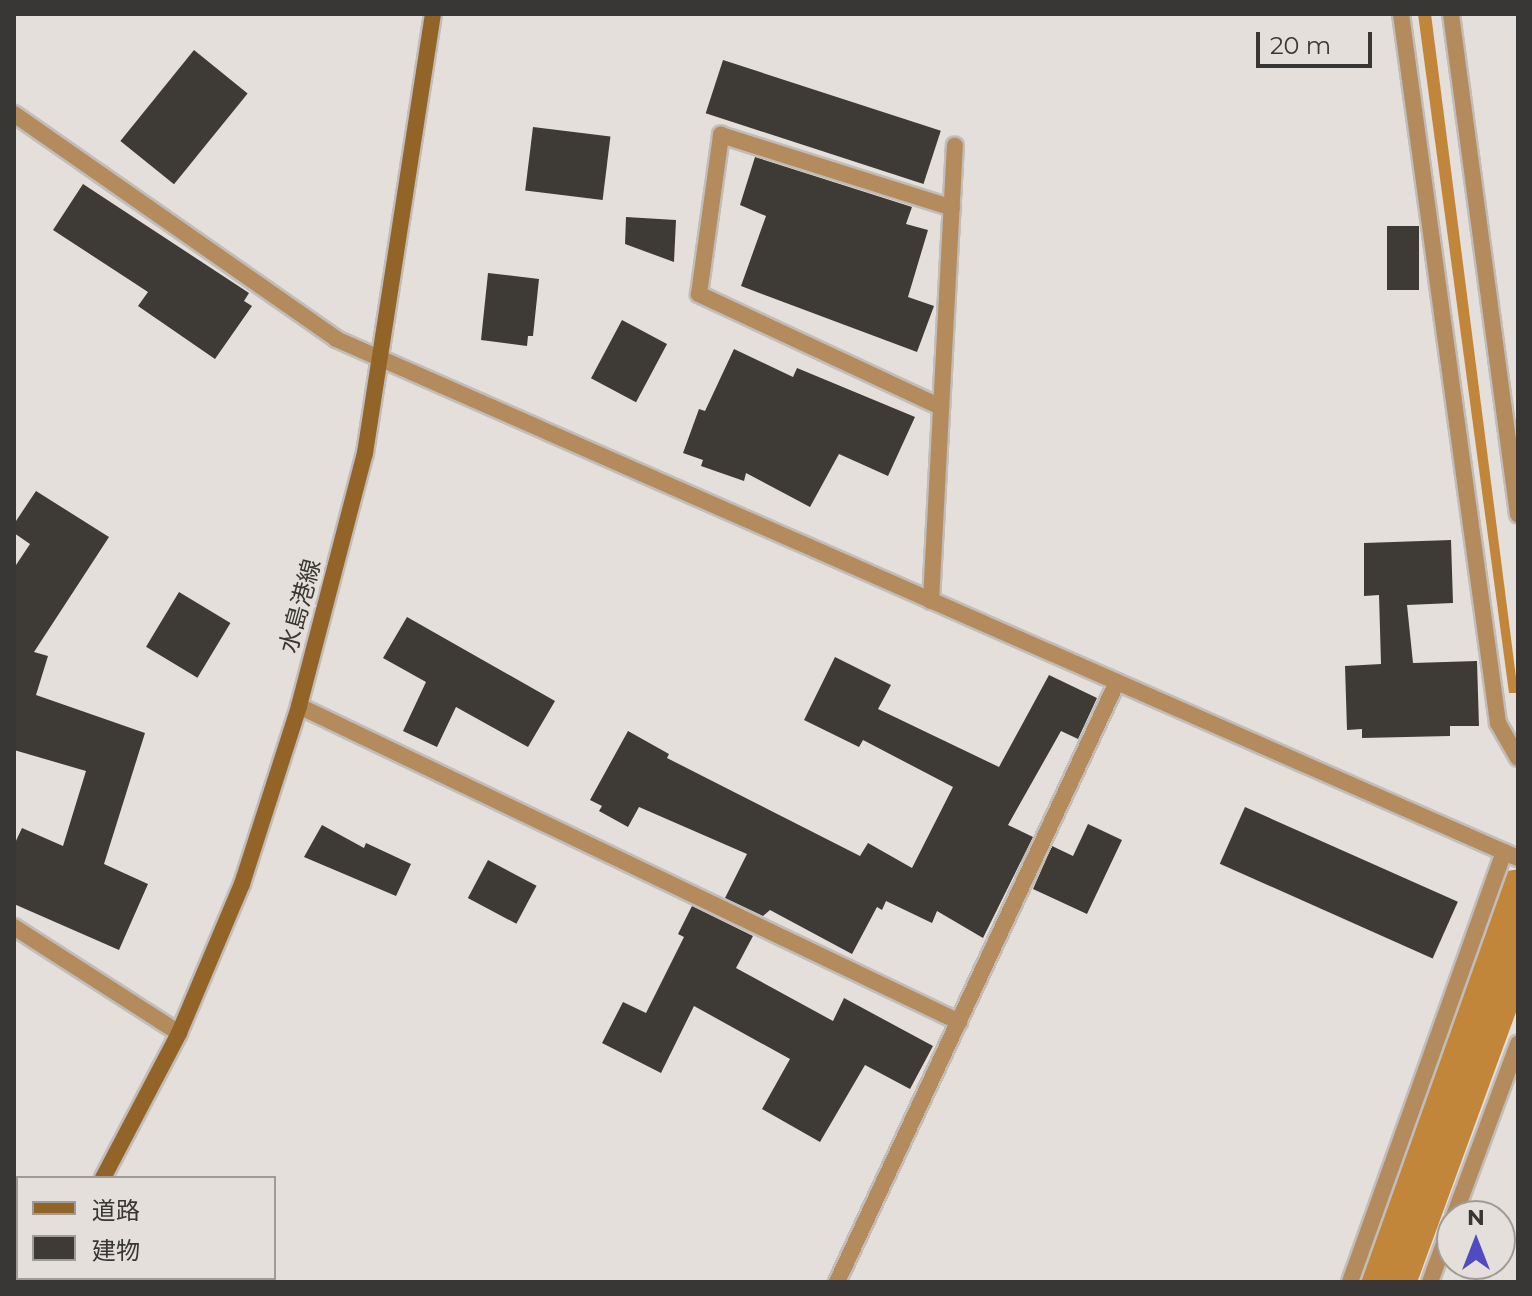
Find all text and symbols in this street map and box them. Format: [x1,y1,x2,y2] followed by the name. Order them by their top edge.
[1260,16,1376,66] scale bar
[1270,31,1331,60] text: 20 m
[274,556,326,656] street label: 水島港線
[16,1176,276,1280] legend
[92,1196,140,1225] text: 道路
[1436,1200,1516,1280] north arrow
[1467,1204,1485,1231] text: N
[92,1236,140,1265] text: 建物

